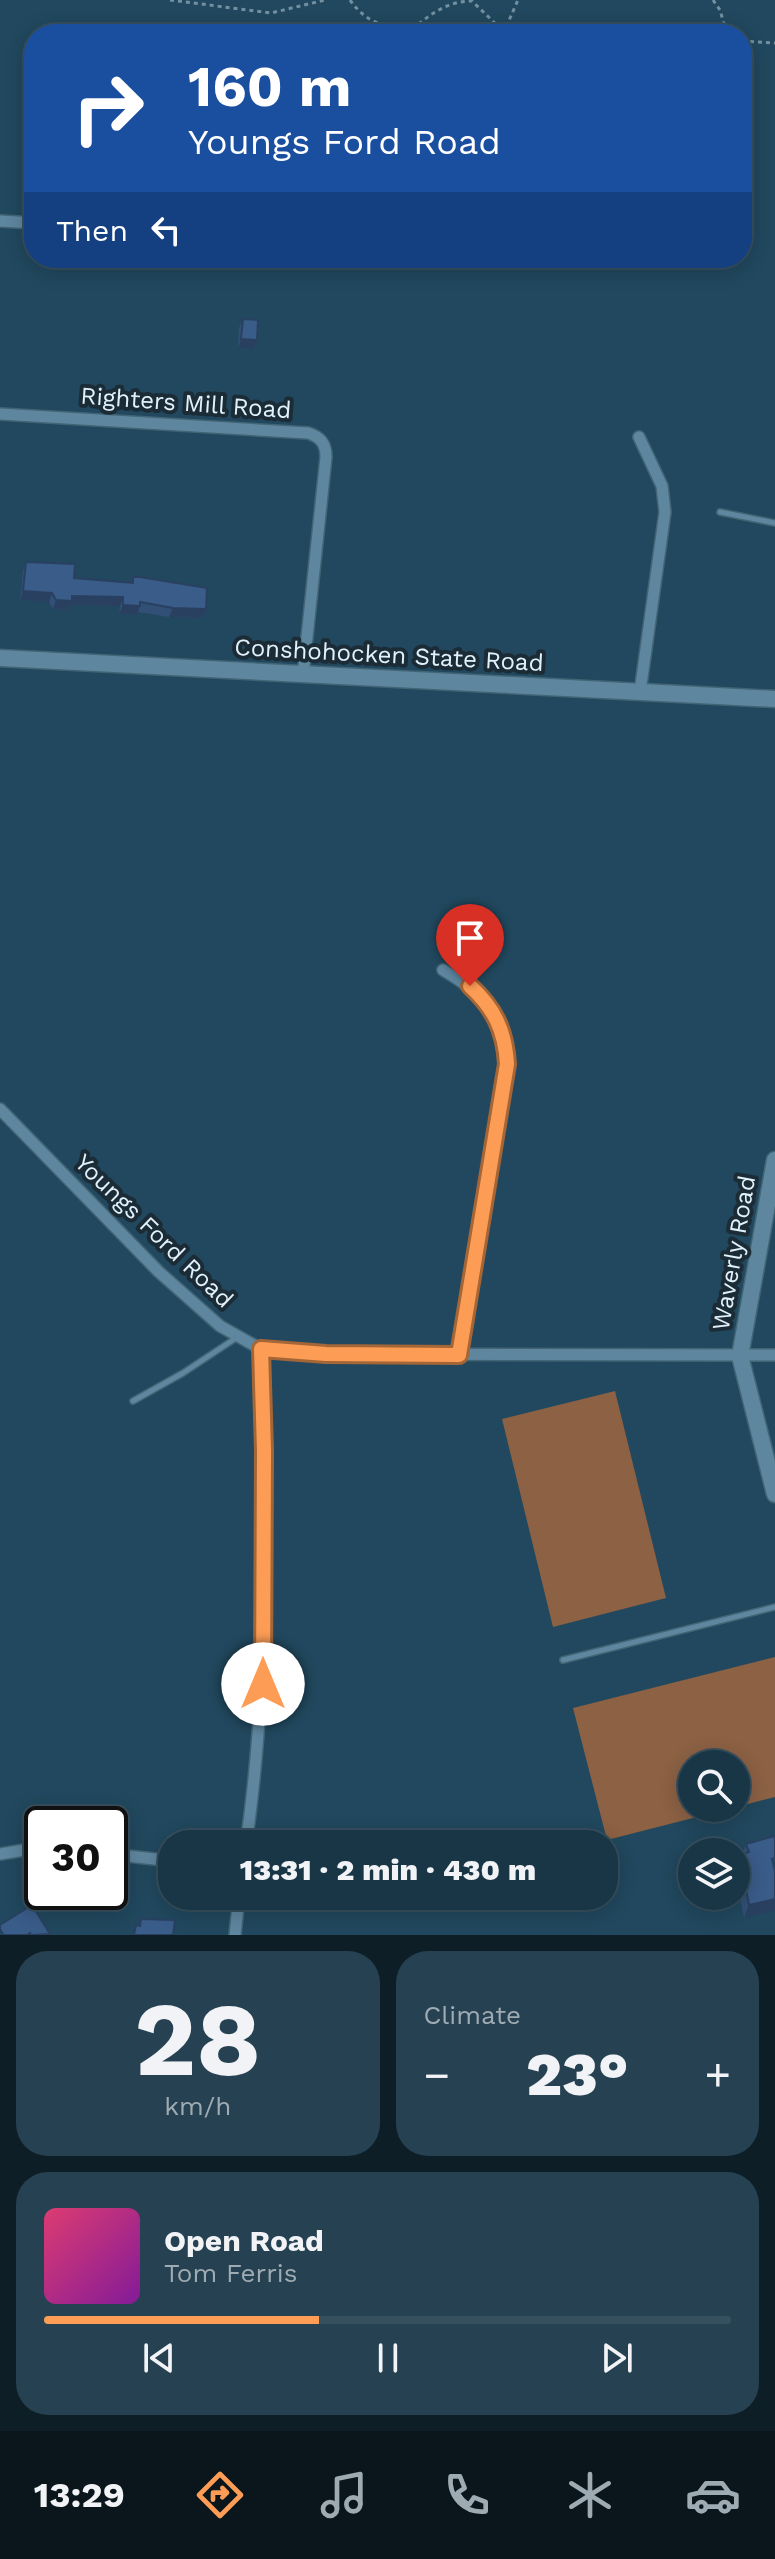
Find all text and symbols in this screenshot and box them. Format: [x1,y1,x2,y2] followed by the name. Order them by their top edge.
[188,54,351,120] text: 160 m
[56,56,160,160] icon: right
[188,121,501,163] text: Youngs Ford Road
[144,208,188,252] icon: left
[56,213,128,248] text: Then
[80,382,292,424] street label: Righters Mill Road
[234,633,544,677] street label: Conshohocken State Road
[436,904,504,986] pin
[448,916,492,960] icon: arrive
[69,1148,239,1314] street label: Youngs Ford Road
[707,1173,761,1333] street label: Waverly Road
[221,1642,305,1726] position arrow
[678,1750,750,1910] map controls
[678,1750,750,1822] button: search
[24,1806,128,1910] speed limit sign: 30
[678,1838,750,1910] button: layers
[240,1852,536,1887] text: 13:31 · 2 min · 430 m
[134,1978,261,2100] text: 28
[424,2000,521,2030] text: Climate
[526,2039,628,2110] text: 23°
[424,2049,450,2101] text: −
[704,2049,731,2101] text: +
[164,2091,231,2121] text: km/h
[164,2223,324,2258] text: Open Road
[164,2258,297,2288] text: Tom Ferris
[137,2336,181,2380] icon: previous
[366,2336,410,2380] icon: pause
[595,2336,639,2380] icon: next
[192,2467,248,2523] icon: directions
[316,2467,372,2523] icon: music
[439,2467,495,2523] icon: phone
[562,2467,618,2523] icon: climate
[685,2467,741,2523] icon: car
[34,2474,125,2516] text: 13:29

